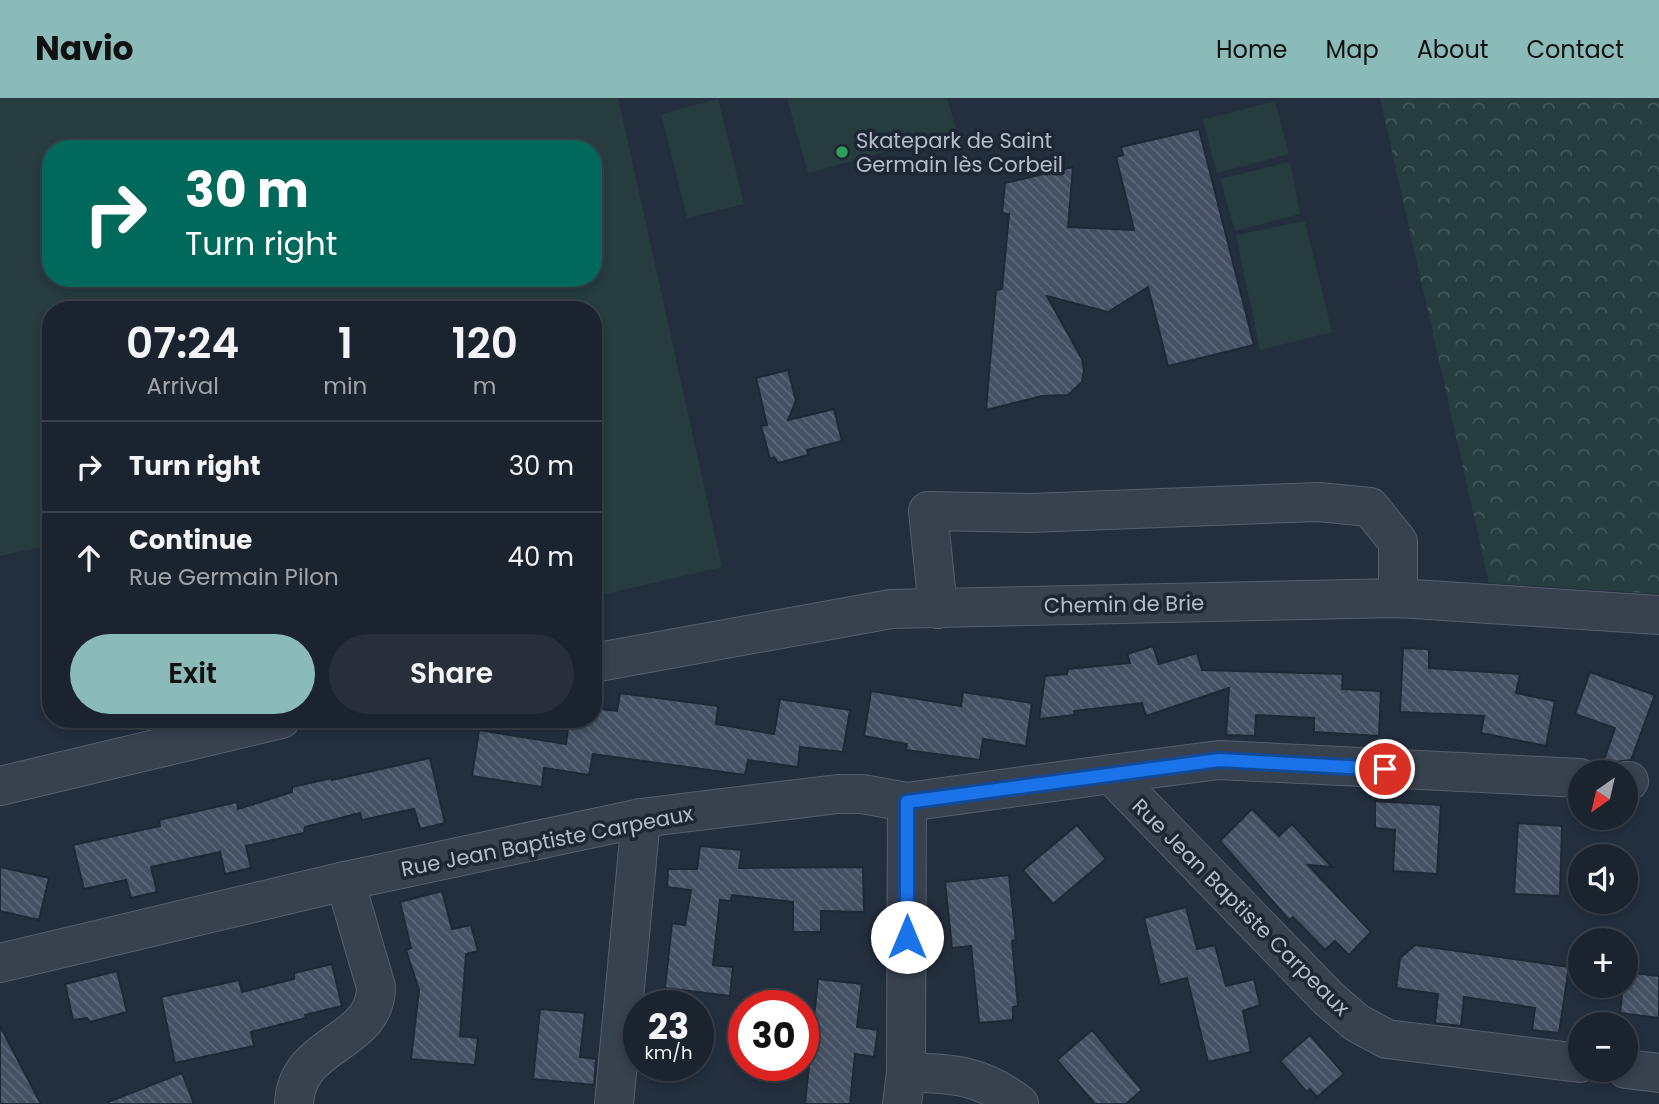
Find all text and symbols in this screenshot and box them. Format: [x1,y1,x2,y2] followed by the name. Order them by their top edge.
[35,25,134,72] text: Navio
[1216,33,1288,66] text: Home
[1326,33,1379,66] text: Map
[1417,33,1488,66] text: About
[1526,33,1624,66] text: Contact
[856,126,1063,179] place label: Skatepark de Saint Germain lès Corbeil
[834,144,850,160] marker: Skatepark de Saint Germain lès Corbeil
[185,156,309,224] text: 30 m
[70,168,161,259] icon: right
[185,221,337,266] text: Turn right
[126,314,239,373] text: 07:24
[338,314,353,373] text: 1
[451,314,518,373] text: 120
[146,370,219,402] text: Arrival
[323,370,367,402] text: min
[473,370,497,402] text: m
[70,448,108,486] icon: right
[129,448,261,484] text: Turn right
[509,448,574,484] text: 30 m
[129,522,252,558] text: Continue
[70,539,108,577] icon: ahead
[508,539,574,575] text: 40 m
[129,561,339,593] text: Rue Germain Pilon
[1044,588,1204,620] street label: Chemin de Brie
[70,634,315,714] button: Exit
[329,634,574,714] button: Share
[1355,739,1415,799] pin
[1366,750,1404,788] icon: arrive
[1568,760,1638,830] north arrow
[1568,760,1638,1082] map controls
[1126,792,1356,1022] street label: Rue Jean Baptiste Carpeaux
[399,798,695,884] street label: Rue Jean Baptiste Carpeaux
[1568,844,1638,914] button: sound
[870,900,944,974] position arrow
[1568,928,1638,998] button: +
[728,990,819,1081] speed limit sign: 30
[648,1002,689,1051] text: 23
[1568,1012,1638,1082] button: −
[645,1040,692,1065] text: km/h

